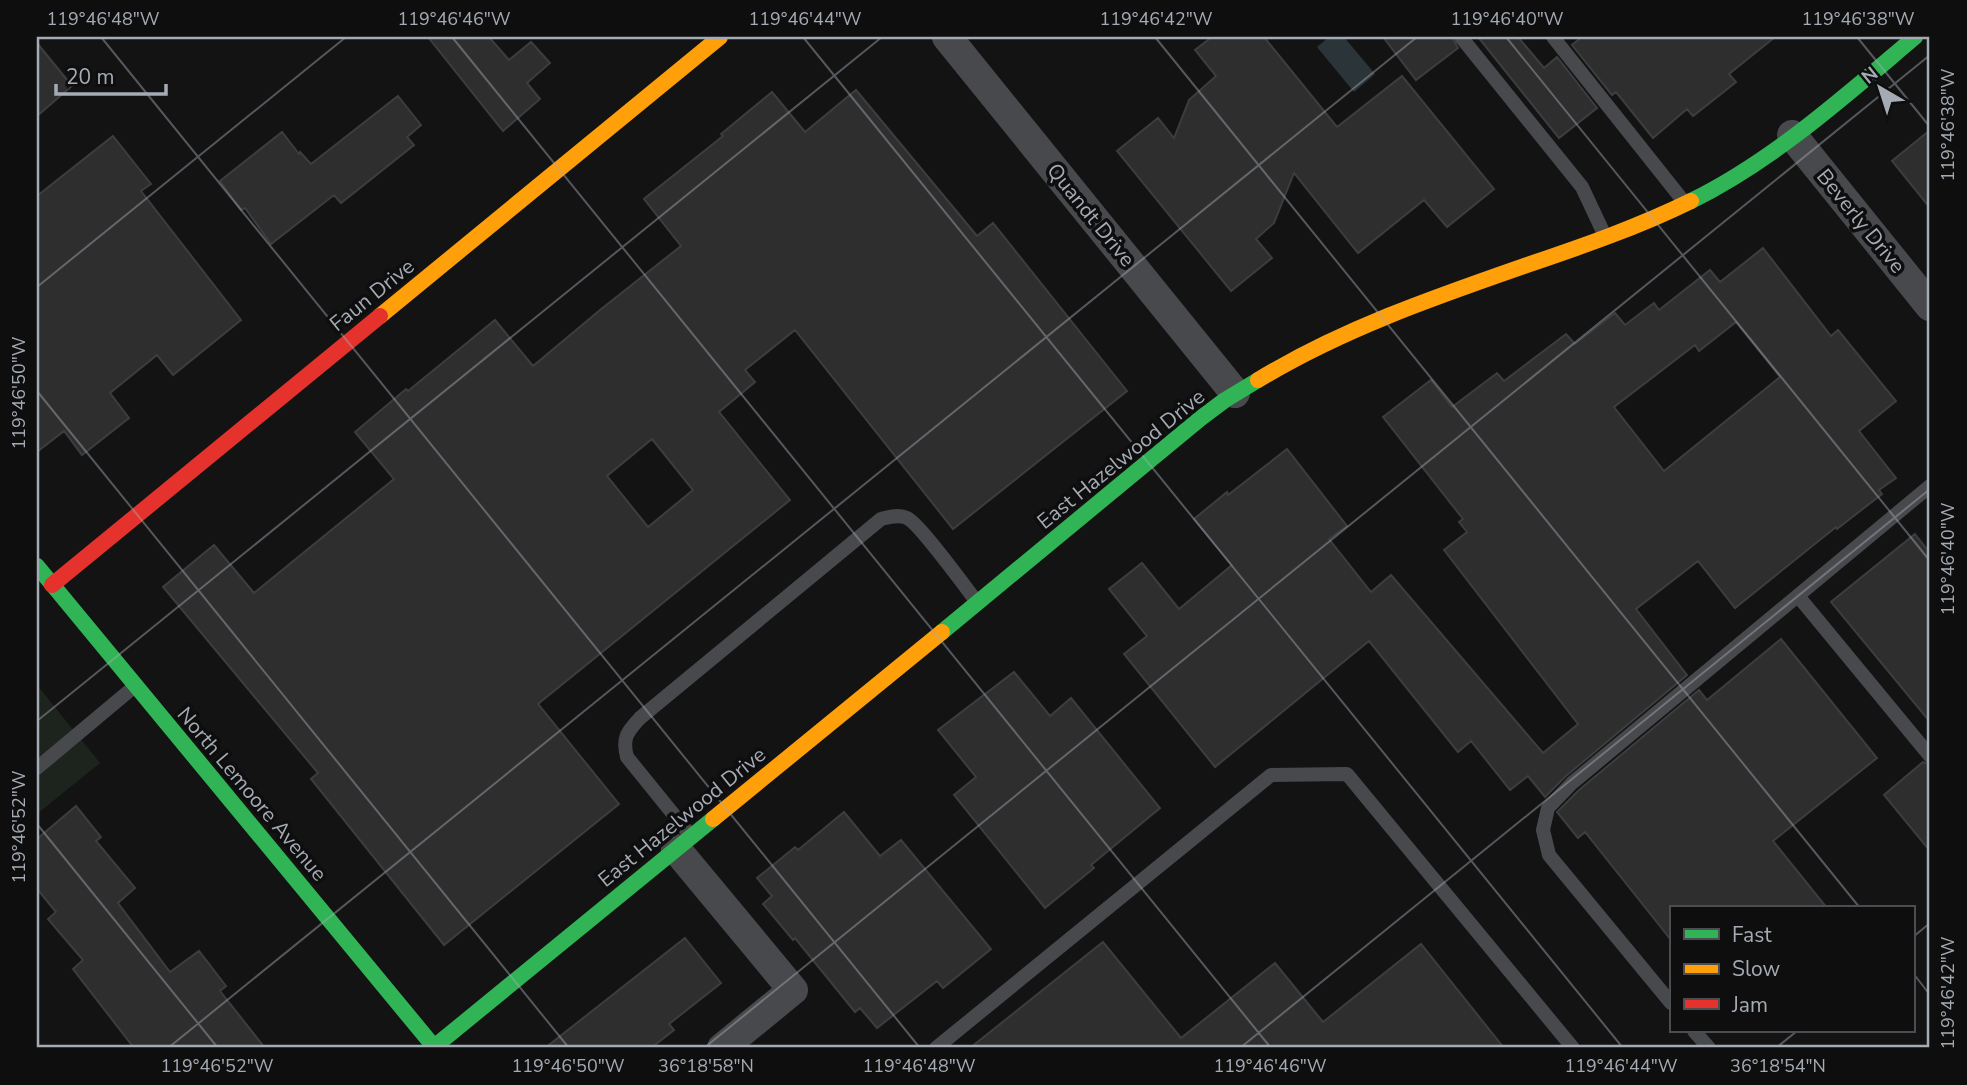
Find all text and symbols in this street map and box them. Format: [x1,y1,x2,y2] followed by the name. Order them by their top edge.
[46,7,160,31] text: 119°46'48"W
[397,7,511,31] text: 119°46'46"W
[748,7,862,31] text: 119°46'44"W
[1099,7,1213,31] text: 119°46'42"W
[1450,7,1564,31] text: 119°46'40"W
[1801,7,1915,31] text: 119°46'38"W
[56,52,166,96] scale bar
[1844,52,1914,122] north arrow
[1856,61,1884,90] text: N
[66,63,115,91] text: 20 m
[1936,68,1960,182] text: 119°46'38"W
[1041,157,1141,273] street label: Quandt Drive
[1810,163,1912,279] street label: Beverly Drive
[324,252,420,338] street label: Faun Drive
[7,336,31,450] text: 119°46'50"W
[1031,383,1211,535] street label: East Hazelwood Drive
[1936,502,1960,616] text: 119°46'40"W
[171,701,333,887] street label: North Lemoore Avenue
[592,741,772,893] street label: East Hazelwood Drive
[7,770,31,884] text: 119°46'52"W
[1670,906,1914,1032] legend
[1732,921,1772,949] text: Fast
[1936,936,1960,1050] text: 119°46'42"W
[1732,955,1781,983] text: Slow
[1731,991,1768,1019] text: Jam
[160,1054,274,1078] text: 119°46'52"W
[511,1054,625,1078] text: 119°46'50"W
[658,1054,754,1078] text: 36°18'58"N
[862,1054,976,1078] text: 119°46'48"W
[1213,1054,1327,1078] text: 119°46'46"W
[1564,1054,1678,1078] text: 119°46'44"W
[1730,1054,1826,1078] text: 36°18'54"N

